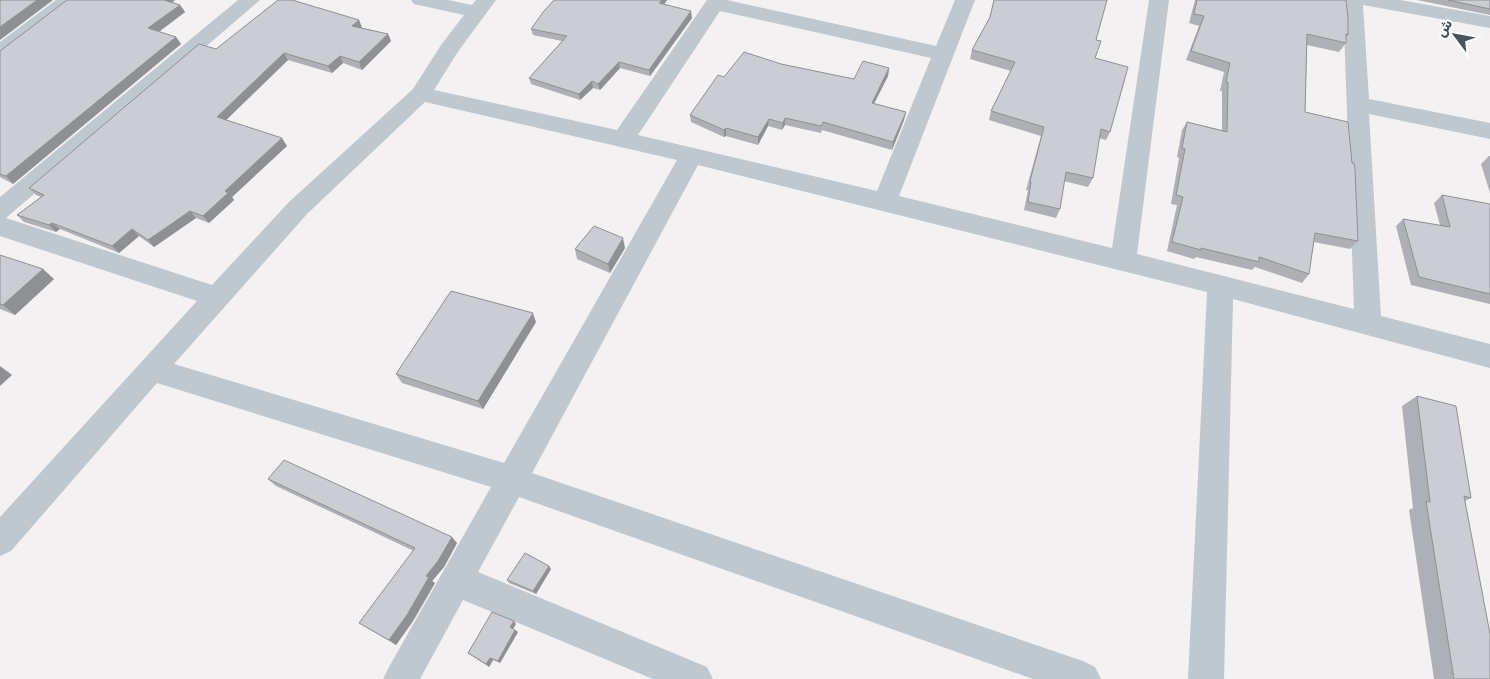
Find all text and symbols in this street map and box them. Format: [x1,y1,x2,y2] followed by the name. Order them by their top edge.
[1430,10,1480,60] north arrow
[1432,16,1456,40] text: ش

